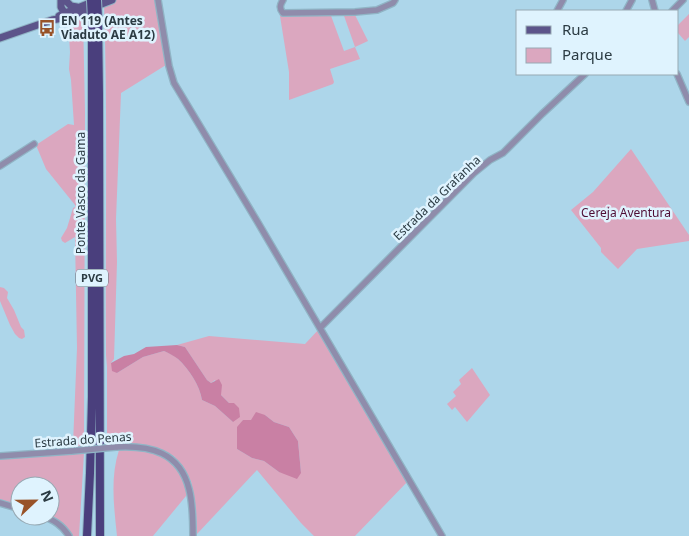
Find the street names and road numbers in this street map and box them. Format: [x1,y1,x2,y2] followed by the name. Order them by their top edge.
[72,132,89,254] street label: Ponte Vasco da Gama
[389,151,484,244] street label: Estrada da Grafanha
[76,270,108,286] road number: PVG
[34,428,132,451] street label: Estrada do Penas

